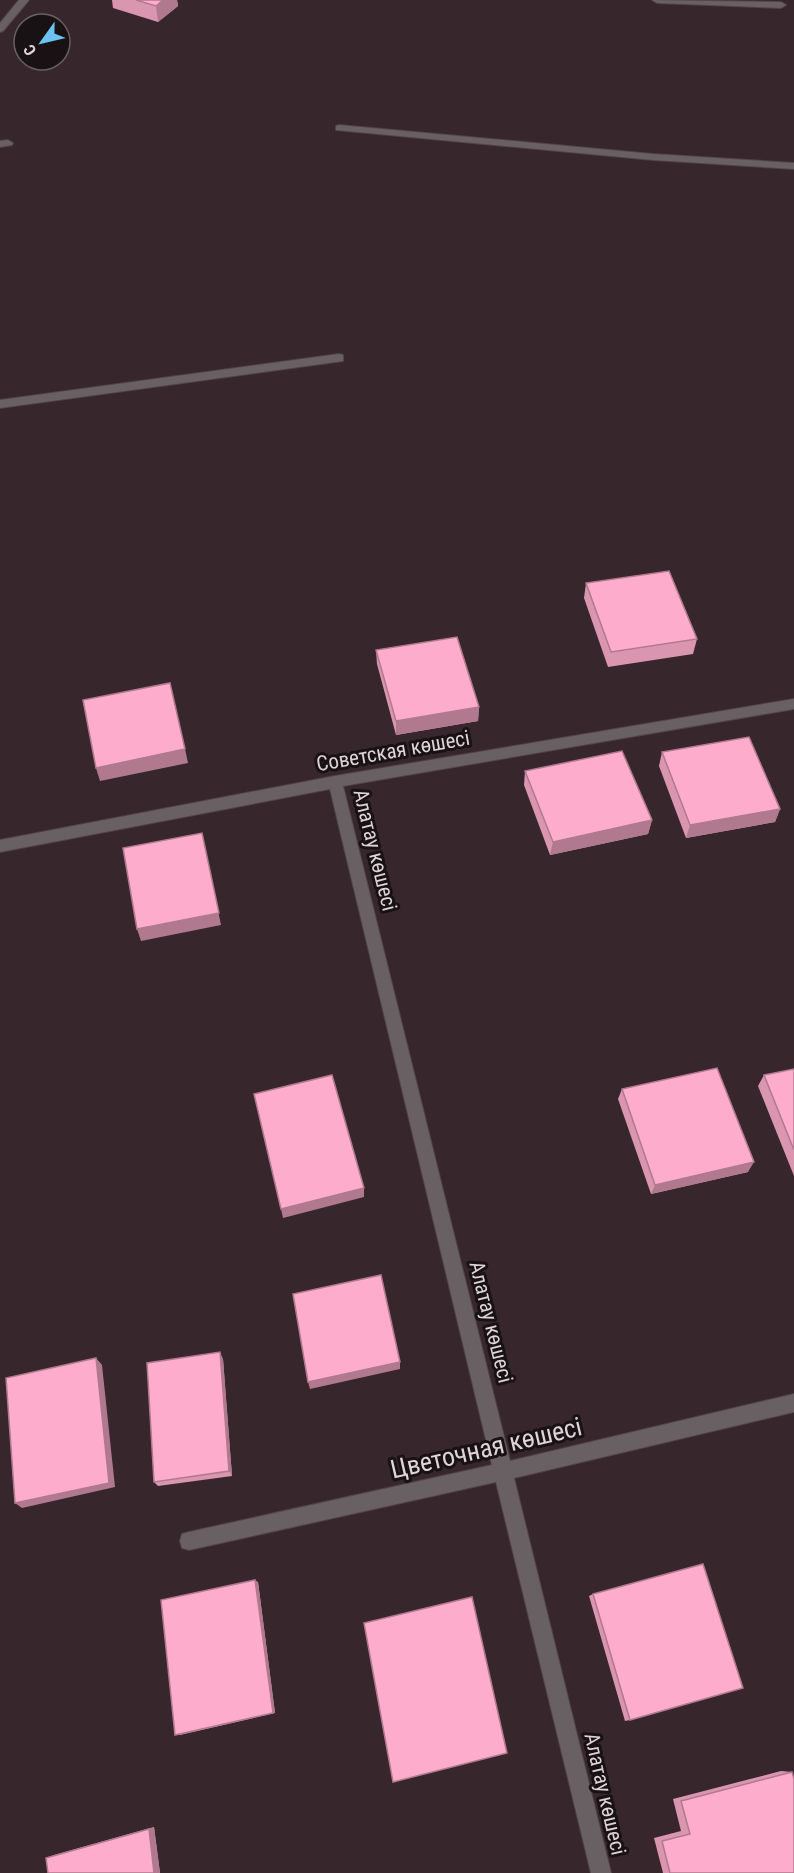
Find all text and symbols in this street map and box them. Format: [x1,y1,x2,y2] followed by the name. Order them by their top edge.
[12,12,72,72] north arrow
[20,41,40,59] text: С
[315,726,471,776] street label: Советская көшесі
[348,787,402,913] street label: Алатау көшесі
[464,1259,518,1385] street label: Алатау көшесі
[387,1411,585,1485] street label: Цветочная көшесі
[579,1731,631,1857] street label: Алатау көшесі

